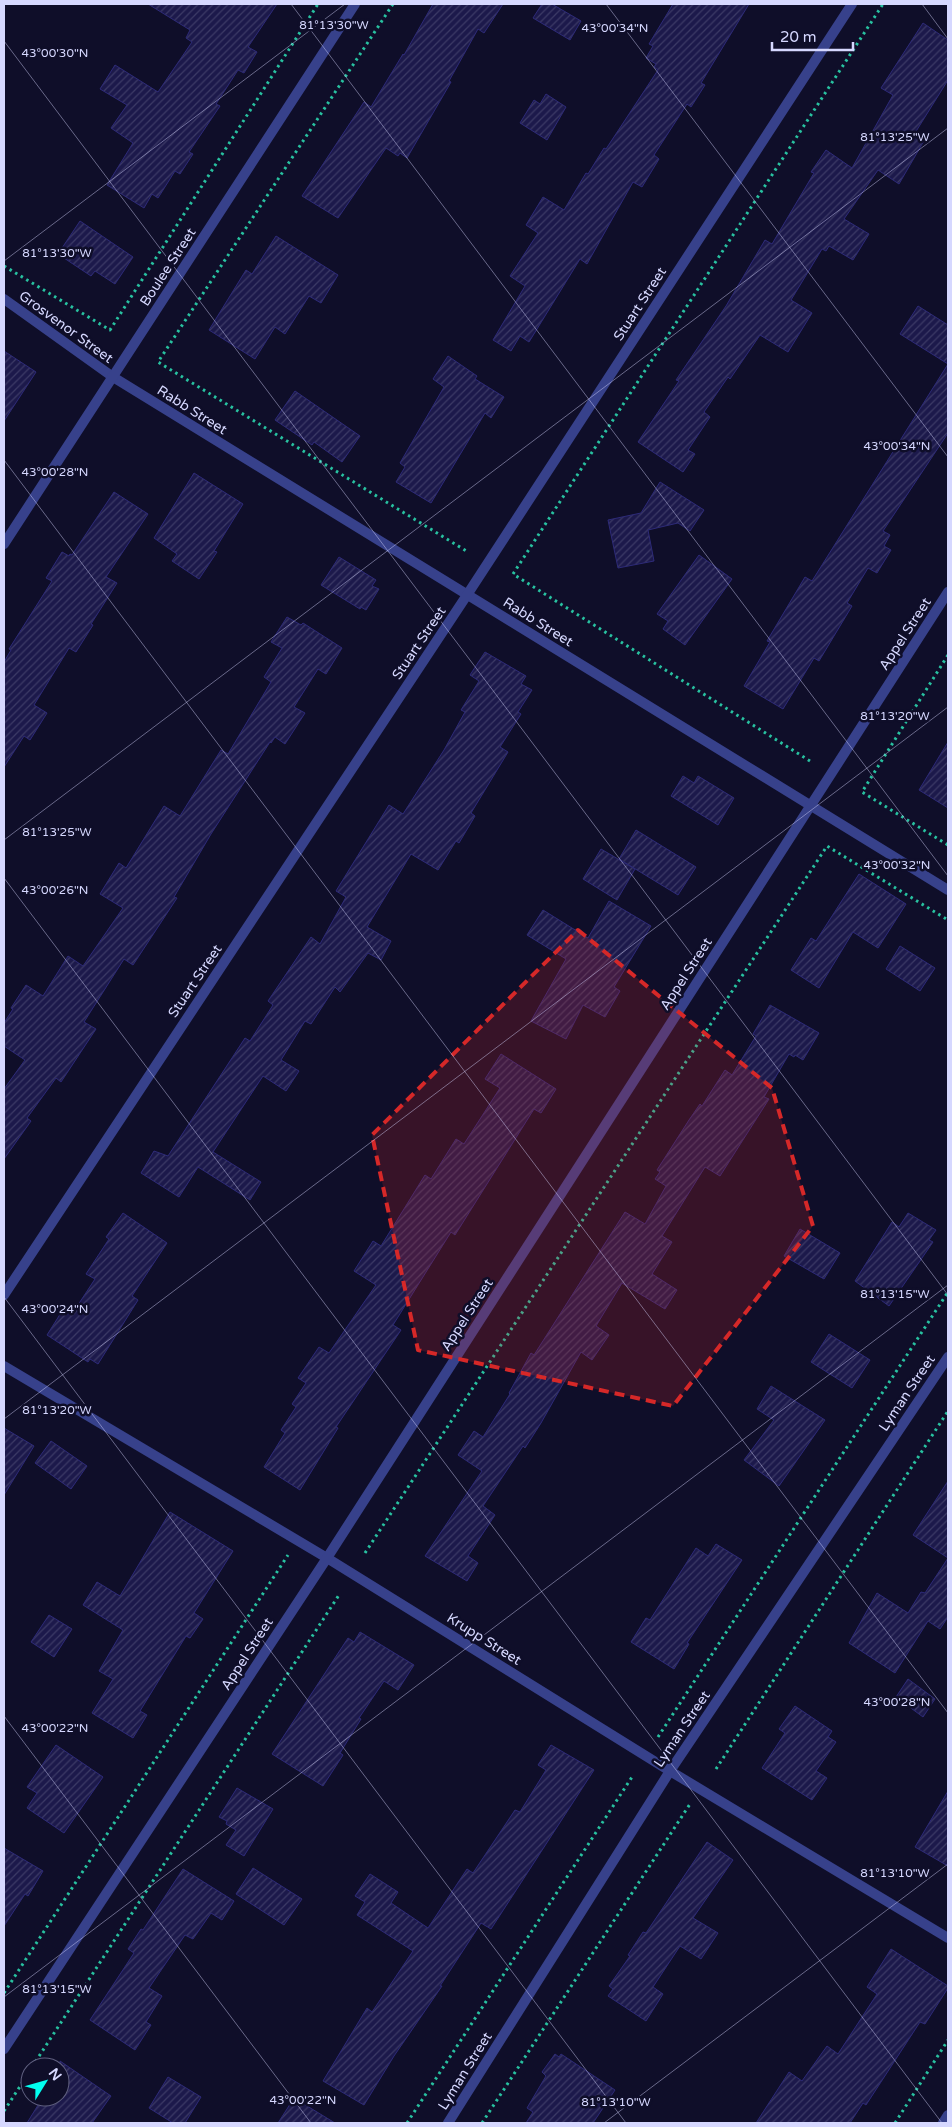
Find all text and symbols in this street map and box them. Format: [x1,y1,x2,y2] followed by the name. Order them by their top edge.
[299,18,369,32] text: 81°13'30"W
[772,20,853,52] scale bar
[582,21,649,35] text: 43°00'34"N
[780,28,817,46] text: 20 m
[22,46,89,60] text: 43°00'30"N
[860,130,930,144] text: 81°13'25"W
[136,224,200,309] street label: Boulee Street
[22,246,92,260] text: 81°13'30"W
[610,263,670,344] street label: Stuart Street
[16,287,117,367] street label: Grosvenor Street
[154,382,231,439] street label: Rabb Street
[864,439,931,453] text: 43°00'34"N
[22,465,89,479] text: 43°00'28"N
[500,594,577,651] street label: Rabb Street
[875,594,935,673] street label: Appel Street
[388,603,450,683] street label: Stuart Street
[860,709,930,723] text: 81°13'20"W
[22,825,92,839] text: 81°13'25"W
[864,858,931,872] text: 43°00'32"N
[22,883,89,897] text: 43°00'26"N
[656,934,716,1013] street label: Appel Street
[164,941,226,1021] street label: Stuart Street
[437,1275,497,1354] street label: Appel Street
[860,1287,930,1301] text: 81°13'15"W
[22,1302,89,1316] text: 43°00'24"N
[875,1351,939,1434] street label: Lyman Street
[22,1403,92,1417] text: 81°13'20"W
[444,1609,525,1669] street label: Krupp Street
[217,1614,277,1693] street label: Appel Street
[650,1687,714,1770] street label: Lyman Street
[864,1695,931,1709] text: 43°00'28"N
[22,1721,89,1735] text: 43°00'22"N
[860,1866,930,1880] text: 81°13'10"W
[22,1982,92,1996] text: 81°13'15"W
[434,2028,496,2113] street label: Lyman Street
[20,2057,70,2107] north arrow
[45,2065,65,2084] text: N
[270,2093,337,2107] text: 43°00'22"N
[581,2095,651,2109] text: 81°13'10"W

